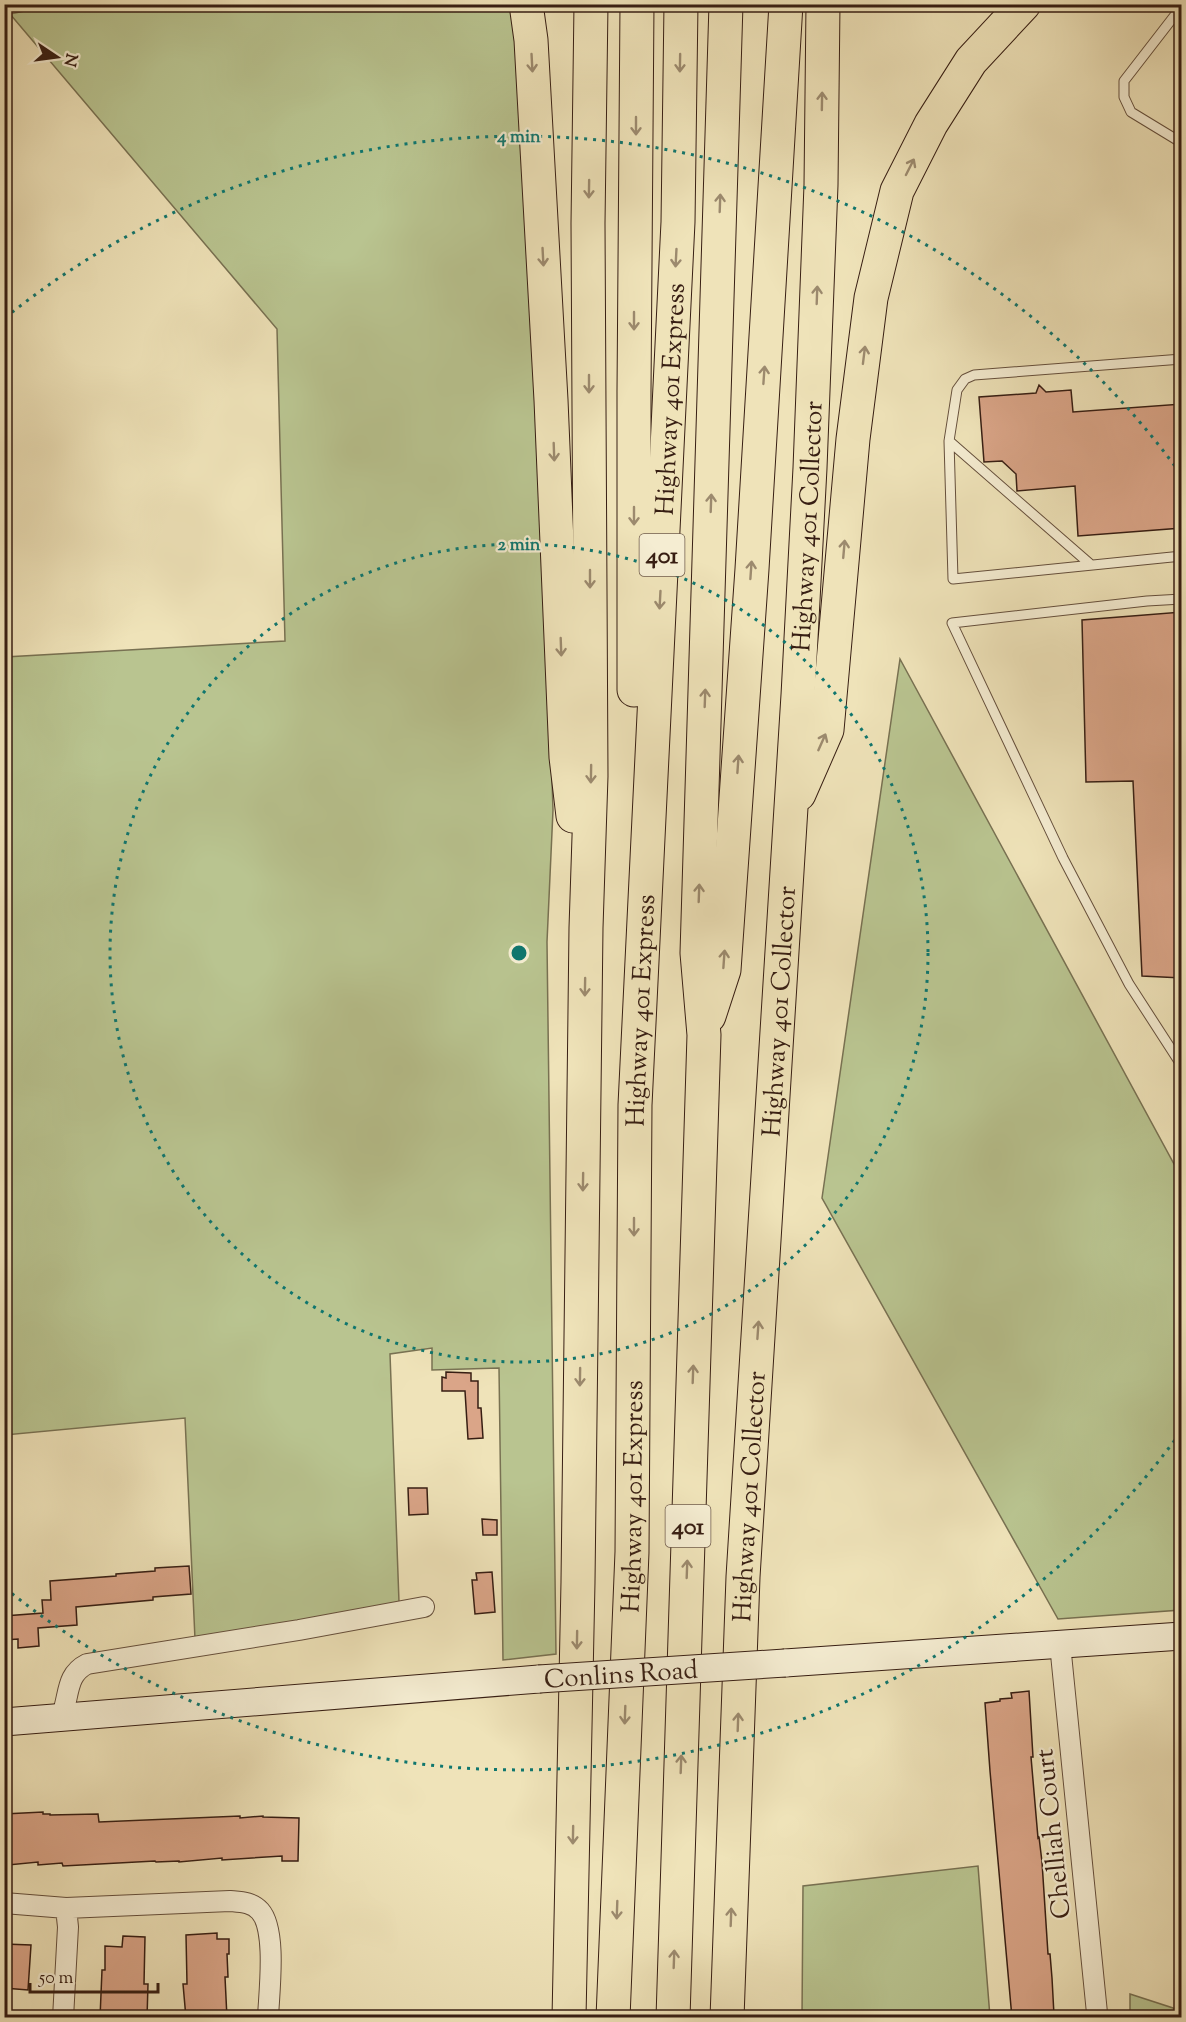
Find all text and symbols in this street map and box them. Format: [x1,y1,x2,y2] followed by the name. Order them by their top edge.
[27,27,87,87] north arrow
[56,51,82,69] text: N
[527,52,538,72] one-way arrow
[674,52,686,72] one-way arrow
[816,91,828,111] one-way arrow
[630,115,642,135] one-way arrow
[496,125,541,151] text: 4 min
[904,158,916,176] one-way arrow
[583,178,595,198] one-way arrow
[714,194,725,214] one-way arrow
[538,247,549,267] one-way arrow
[671,247,682,267] one-way arrow
[648,282,696,516] street label: Highway 401 Express
[811,286,822,306] one-way arrow
[628,310,640,330] one-way arrow
[859,346,870,366] one-way arrow
[758,365,769,385] one-way arrow
[583,373,595,393] one-way arrow
[784,400,834,653] street label: Highway 401 Collector
[548,442,559,462] one-way arrow
[705,494,716,514] one-way arrow
[628,505,640,525] one-way arrow
[498,533,541,559] text: 2 min
[640,534,684,576] road number: 401
[839,540,850,560] one-way arrow
[746,560,757,580] one-way arrow
[584,568,596,588] one-way arrow
[654,589,665,609] one-way arrow
[556,636,567,656] one-way arrow
[699,688,711,708] one-way arrow
[817,734,828,752] one-way arrow
[733,755,744,775] one-way arrow
[585,763,596,783] one-way arrow
[694,883,705,903] one-way arrow
[754,885,807,1138] street label: Highway 401 Collector
[619,894,666,1127] street label: Highway 401 Express
[509,943,529,963] centre of rings
[719,949,730,969] one-way arrow
[579,976,591,996] one-way arrow
[577,1171,589,1191] one-way arrow
[628,1216,640,1236] one-way arrow
[753,1321,764,1340] one-way arrow
[687,1365,699,1385] one-way arrow
[575,1366,586,1386] one-way arrow
[725,1370,777,1623] street label: Highway 401 Collector
[614,1380,654,1613] street label: Highway 401 Express
[666,1505,710,1547] road number: 401
[681,1560,692,1580] one-way arrow
[571,1630,583,1650] one-way arrow
[543,1653,699,1700] street label: Conlins Road
[620,1705,631,1725] one-way arrow
[732,1713,743,1733] one-way arrow
[1027,1747,1082,1921] street label: Chelliah Court
[675,1755,686,1775] one-way arrow
[567,1825,578,1845] one-way arrow
[612,1900,623,1920] one-way arrow
[725,1908,736,1928] one-way arrow
[669,1950,680,1970] one-way arrow
[30,1956,158,1994] scale bar
[38,1966,74,1992] text: 50 m

